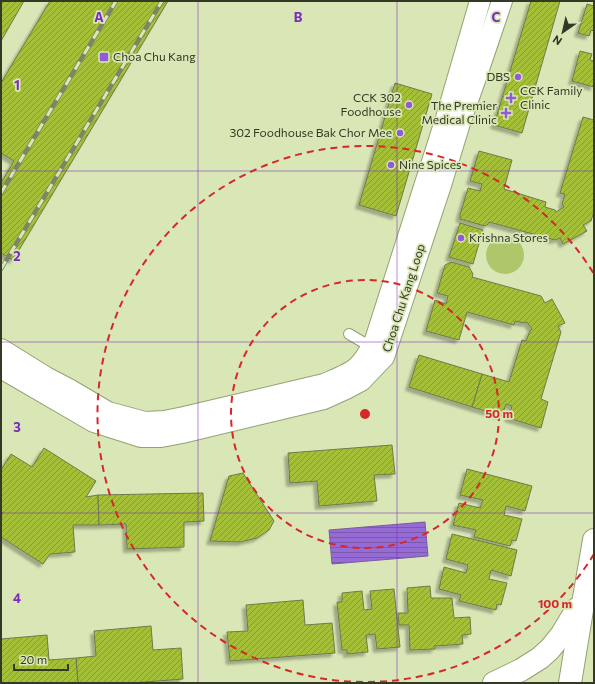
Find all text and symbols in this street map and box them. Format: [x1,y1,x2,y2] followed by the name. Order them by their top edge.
[94,9,104,25] text: A
[294,9,303,25] text: B
[492,9,501,25] text: C
[543,12,583,52] north arrow
[550,33,564,48] text: N
[113,49,196,63] place label: Choa Chu Kang
[98,51,110,63] marker: Choa Chu Kang
[486,69,510,83] place label: DBS
[513,72,523,82] marker: DBS
[14,77,20,93] text: 1
[520,83,583,111] place label: CCK Family Clinic
[341,90,401,118] place label: CCK 302 Foodhouse
[505,92,517,104] marker: CCK Family Clinic
[421,98,497,126] place label: The Premier Medical Clinic
[404,100,414,110] marker: CCK 302 Foodhouse
[500,107,512,119] marker: The Premier Medical Clinic
[229,125,392,139] place label: 302 Foodhouse Bak Chor Mee
[395,128,405,138] marker: 302 Foodhouse Bak Chor Mee
[399,157,462,171] place label: Nine Spices
[386,160,396,170] marker: Nine Spices
[469,230,548,244] place label: Krishna Stores
[456,233,466,243] marker: Krishna Stores
[379,242,427,354] street label: Choa Chu Kang Loop
[13,248,21,264] text: 2
[485,406,513,420] text: 50 m
[358,407,372,421] centre of rings
[13,419,21,435] text: 3
[13,590,21,606] text: 4
[538,596,572,610] text: 100 m
[14,646,68,672] scale bar
[20,652,47,666] text: 20 m

